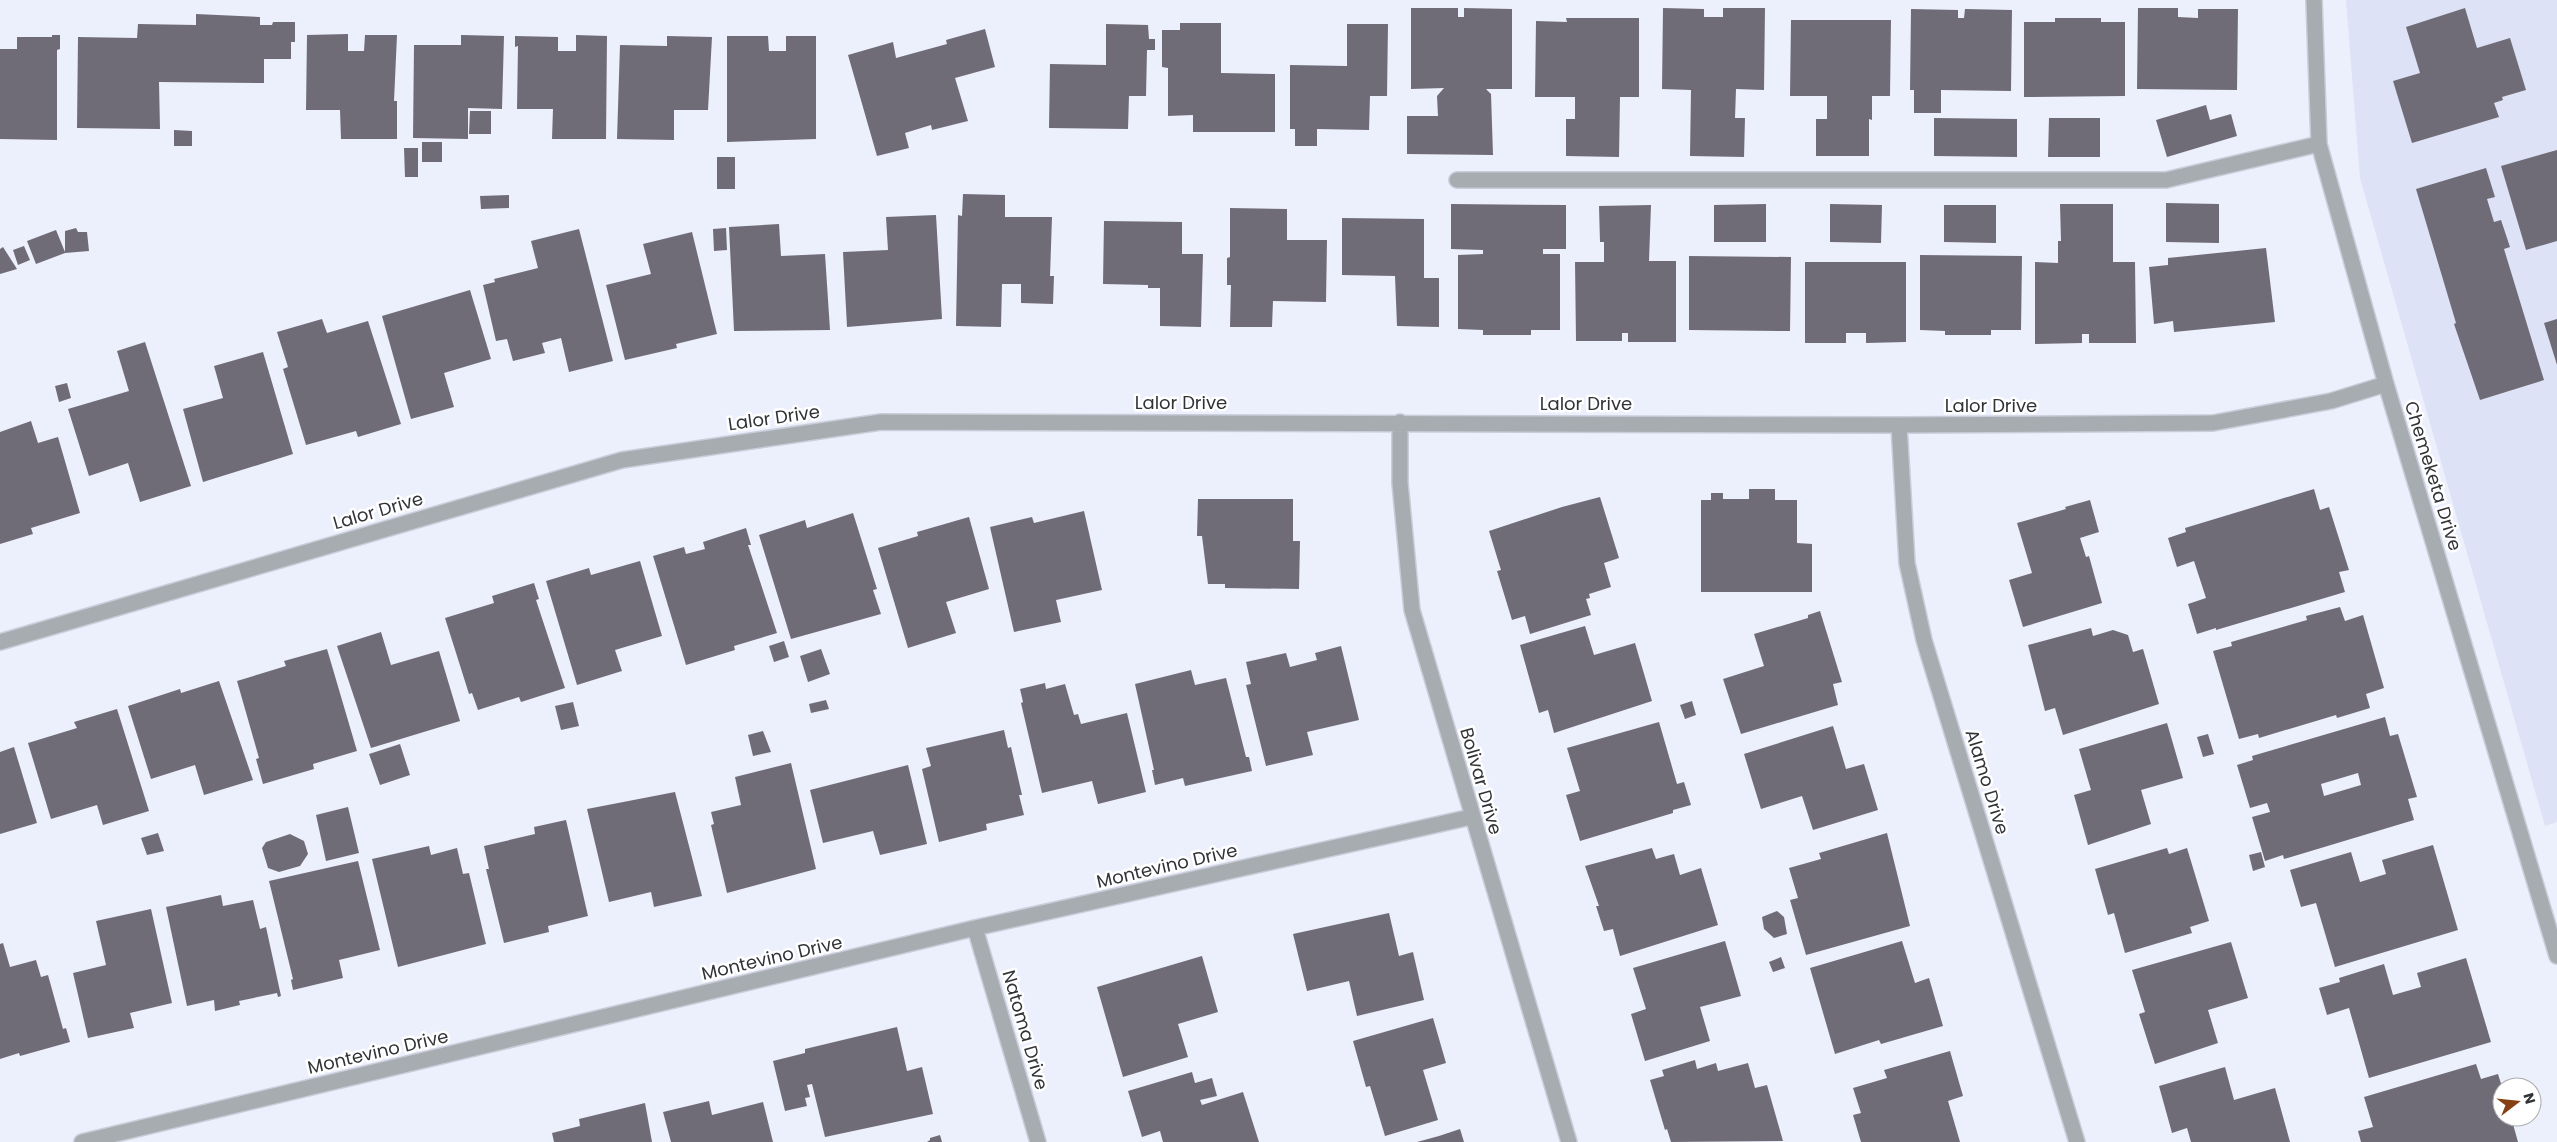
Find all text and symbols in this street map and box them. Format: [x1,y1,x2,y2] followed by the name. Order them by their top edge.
[1135,390,1227,415] street label: Lalor Drive
[1540,391,1632,416] street label: Lalor Drive
[1945,393,2037,418] street label: Lalor Drive
[2399,398,2468,554] street label: Chemeketa Drive
[726,399,821,436] street label: Lalor Drive
[330,486,426,535] street label: Lalor Drive
[1454,724,1509,837] street label: Bolivar Drive
[1960,726,2015,838] street label: Alamo Drive
[1094,837,1240,894] street label: Montevino Drive
[699,929,845,986] street label: Montevino Drive
[996,967,1055,1093] street label: Natoma Drive
[305,1023,451,1080] street label: Montevino Drive
[2492,1077,2542,1127] north arrow
[2518,1091,2541,1106] text: N

